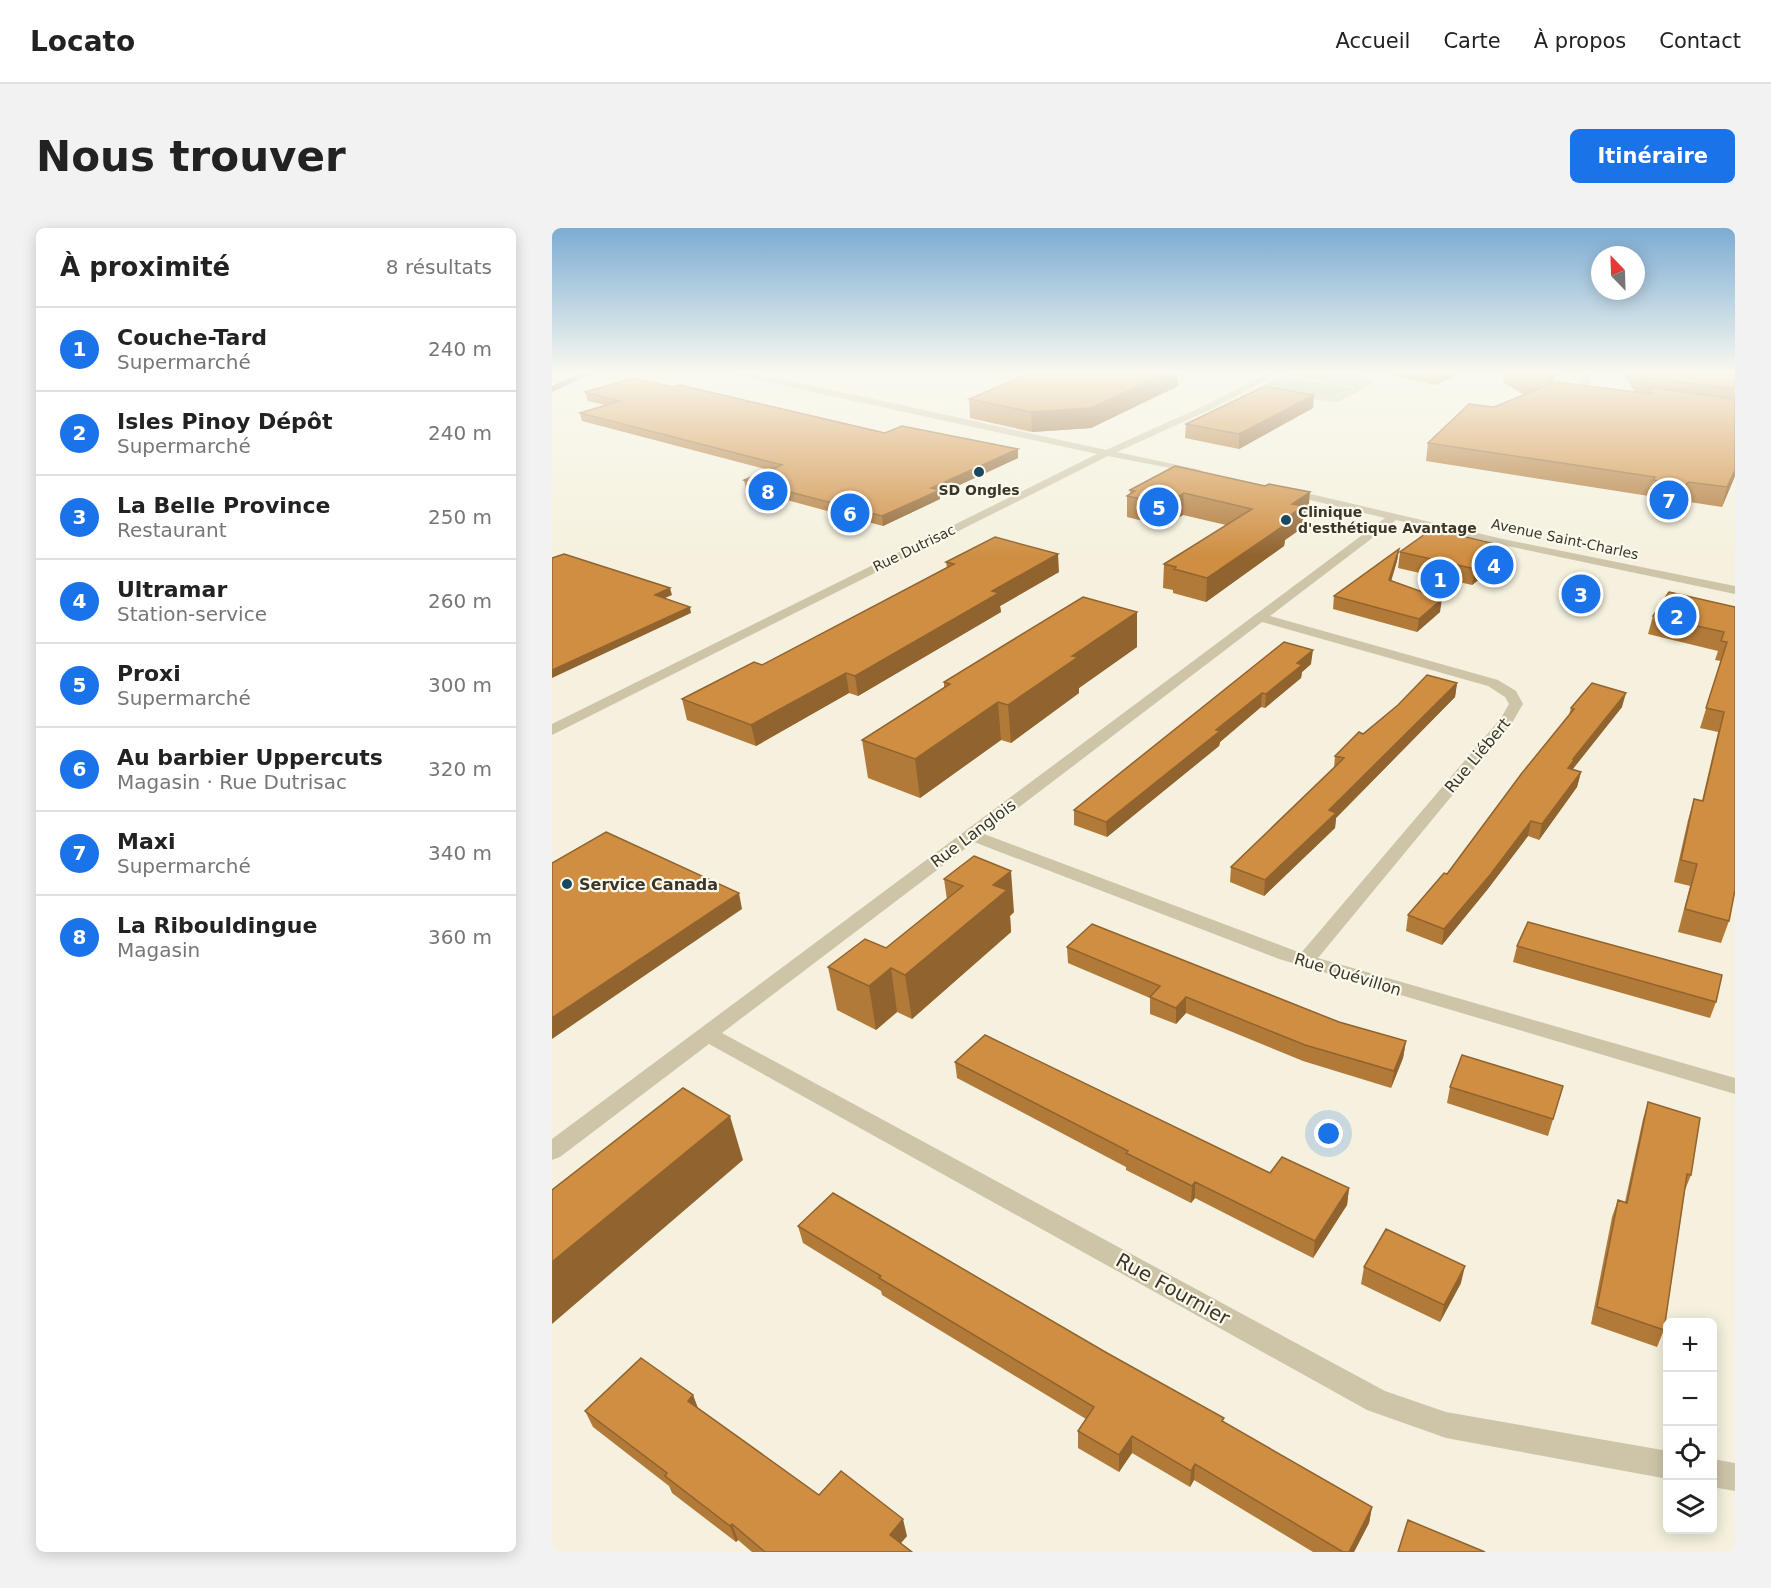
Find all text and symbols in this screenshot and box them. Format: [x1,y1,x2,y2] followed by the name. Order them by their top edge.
[30,25,135,58] text: Locato
[1335,29,1410,53] text: Accueil
[1443,29,1501,53] text: Carte
[1534,29,1626,53] text: À propos
[1659,29,1741,53] text: Contact
[1570,129,1735,183] button: Itinéraire
[36,132,346,181] text: Nous trouver
[1591,246,1645,300] north arrow
[60,252,230,282] text: À proximité
[386,255,492,279] text: 8 résultats
[117,325,267,350] text: Couche-Tard
[73,337,86,361] text: 1
[428,337,492,361] text: 240 m
[117,350,251,374] text: Supermarché
[117,409,333,434] text: Isles Pinoy Dépôt
[73,421,86,445] text: 2
[428,421,492,445] text: 240 m
[117,434,251,458] text: Supermarché
[972,465,986,479] marker: SD Ongles
[748,468,788,514] pin: 8
[1650,478,1688,522] pin: 7
[938,482,1020,498] place label: SD Ongles
[1140,484,1178,530] pin: 5
[830,490,870,536] pin: 6
[117,493,330,518] text: La Belle Province
[1298,504,1477,536] place label: Clinique d'esthétique Avantage
[73,505,86,529] text: 3
[428,505,492,529] text: 250 m
[1279,513,1293,527] marker: Clinique d'esthétique Avantage
[1490,516,1640,562] street label: Avenue Saint-Charles
[117,518,227,542] text: Restaurant
[870,521,958,575] street label: Rue Dutrisac
[1474,542,1514,588] pin: 4
[1420,556,1460,602] pin: 1
[1562,572,1600,616] pin: 3
[117,577,227,602] text: Ultramar
[73,589,86,613] text: 4
[428,589,492,613] text: 260 m
[1658,594,1696,638] pin: 2
[117,602,267,626] text: Station-service
[117,661,181,686] text: Proxi
[73,673,86,697] text: 5
[428,673,492,697] text: 300 m
[117,686,251,710] text: Supermarché
[1441,714,1514,796] street label: Rue Liébert
[117,745,383,770] text: Au barbier Uppercuts
[73,757,86,781] text: 6
[428,757,492,781] text: 320 m
[117,770,347,794] text: Magasin · Rue Dutrisac
[927,795,1020,872] street label: Rue Langlois
[117,829,175,854] text: Maxi
[73,841,86,865] text: 7
[428,841,492,865] text: 340 m
[117,854,251,878] text: Supermarché
[579,875,718,894] place label: Service Canada
[560,877,574,891] marker: Service Canada
[117,913,317,938] text: La Ribouldingue
[73,925,86,949] text: 8
[428,925,492,949] text: 360 m
[117,938,200,962] text: Magasin
[1292,949,1404,1000] street label: Rue Quévillon
[1314,1119,1343,1148] your location
[1112,1248,1235,1331] street label: Rue Fournier
[1663,1318,1717,1534] map controls
[1663,1318,1717,1372] button: +
[1663,1372,1717,1426] button: −
[1663,1426,1717,1480] button: locate
[1663,1480,1717,1534] button: layers

